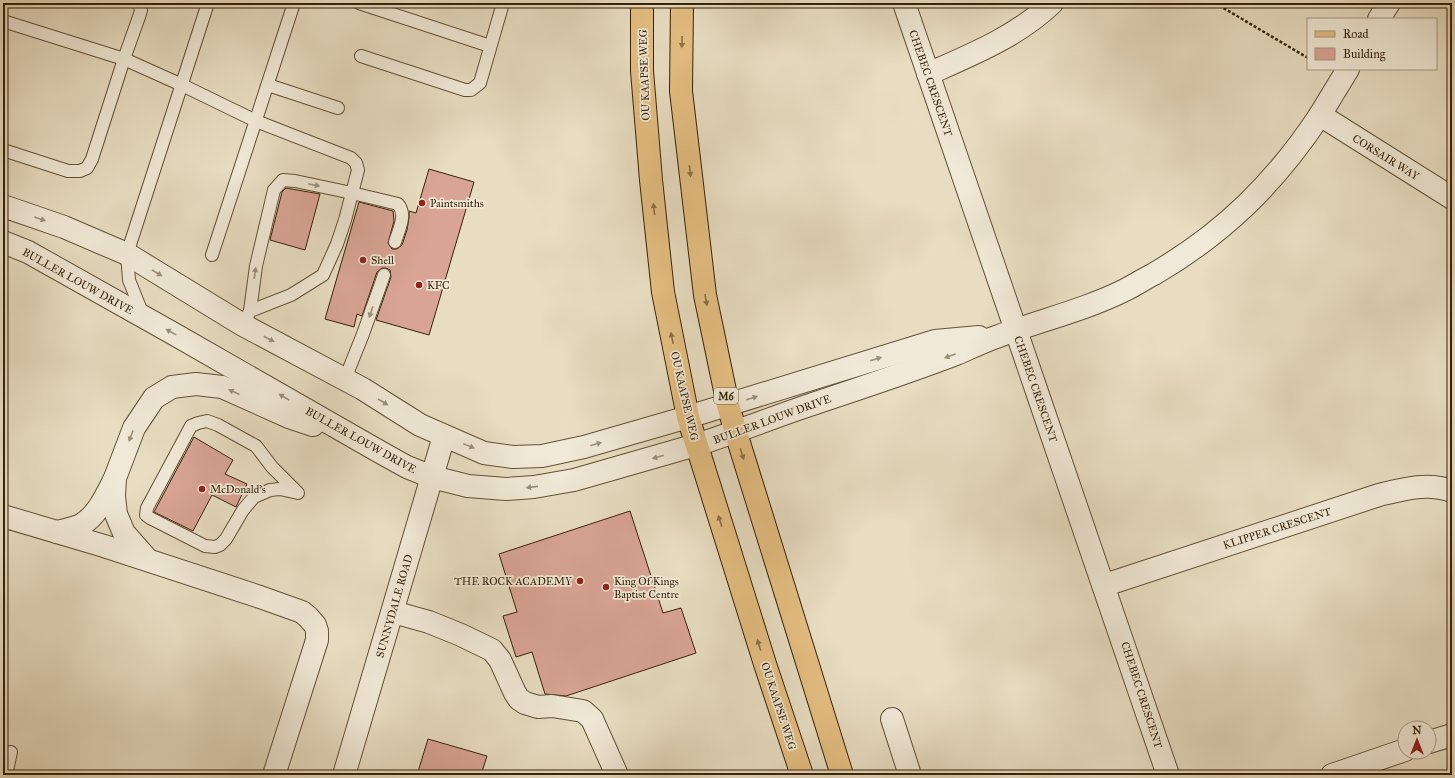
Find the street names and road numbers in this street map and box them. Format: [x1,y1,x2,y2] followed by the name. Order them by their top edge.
[906,28,955,138] street label: CHEBEC CRESCENT
[636,29,653,121] street label: OU KAAPSE WEG
[1350,132,1422,184] street label: CORSAIR WAY
[20,246,135,317] street label: BULLER LOUW DRIVE
[1011,334,1060,444] street label: CHEBEC CRESCENT
[668,350,701,442] street label: OU KAAPSE WEG
[714,388,738,404] road number: M6
[711,392,833,447] street label: BULLER LOUW DRIVE
[303,405,418,476] street label: BULLER LOUW DRIVE
[1221,505,1333,552] street label: KLIPPER CRESCENT
[374,553,416,659] street label: SUNNYDALE ROAD
[1118,640,1165,751] street label: CHEBEC CRESCENT
[758,661,799,752] street label: OU KAAPSE WEG

